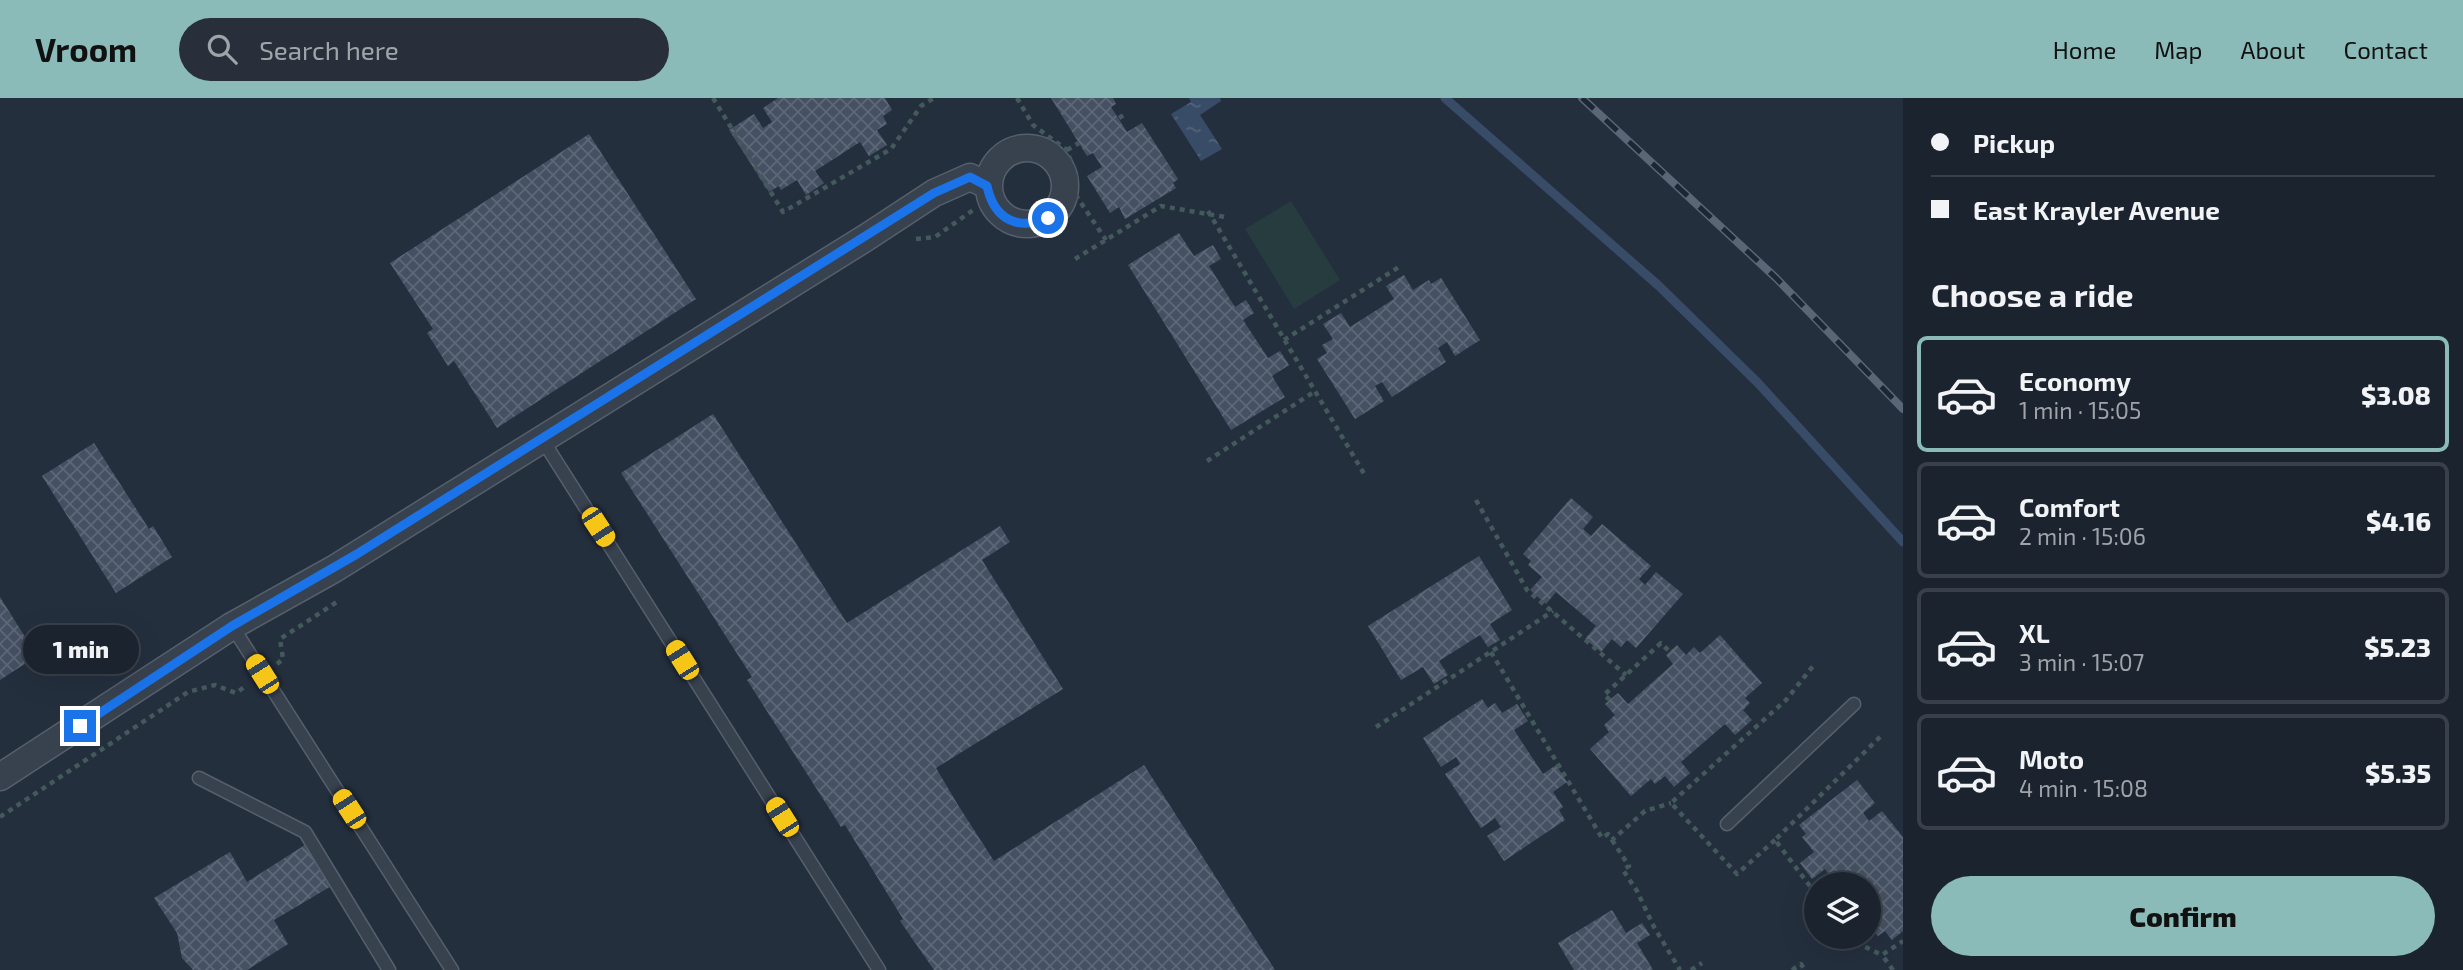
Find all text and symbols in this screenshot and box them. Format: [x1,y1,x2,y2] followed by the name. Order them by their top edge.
[179,18,669,81] search box
[35,29,137,69] text: Vroom
[203,30,241,68] icon: search
[259,34,399,65] text: Search here
[2053,35,2116,64] text: Home
[2154,35,2202,64] text: Map
[2240,35,2306,64] text: About
[2344,35,2428,64] text: Contact
[1973,127,2055,158] text: Pickup
[1973,194,2220,225] text: East Krayler Avenue
[1032,202,1064,234] route start
[1931,275,2134,313] text: Choose a ride
[1935,363,1998,426] icon: car
[2019,365,2131,396] text: Economy
[2361,379,2431,410] text: $3.08
[2019,396,2141,424] text: 1 min · 15:05
[1935,489,1998,552] icon: car
[2019,491,2120,522] text: Comfort
[578,504,619,550] car
[2366,505,2431,536] text: $4.16
[2019,522,2146,550] text: 2 min · 15:06
[1935,615,1998,678] icon: car
[2019,617,2050,648] text: XL
[22,624,138,674] callout: 1 min
[2364,631,2431,662] text: $5.23
[53,635,109,663] text: 1 min
[662,637,703,683] car
[2019,648,2144,676] text: 3 min · 15:07
[242,651,283,697] car
[64,710,96,742] route end
[1935,741,1998,804] icon: car
[2019,743,2084,774] text: Moto
[2365,757,2431,788] text: $5.35
[2019,774,2148,802] text: 4 min · 15:08
[329,786,370,832] car
[762,794,803,840] car
[1804,872,1881,949] map controls
[1804,872,1881,949] button: layers
[1931,876,2435,956] button: Confirm

